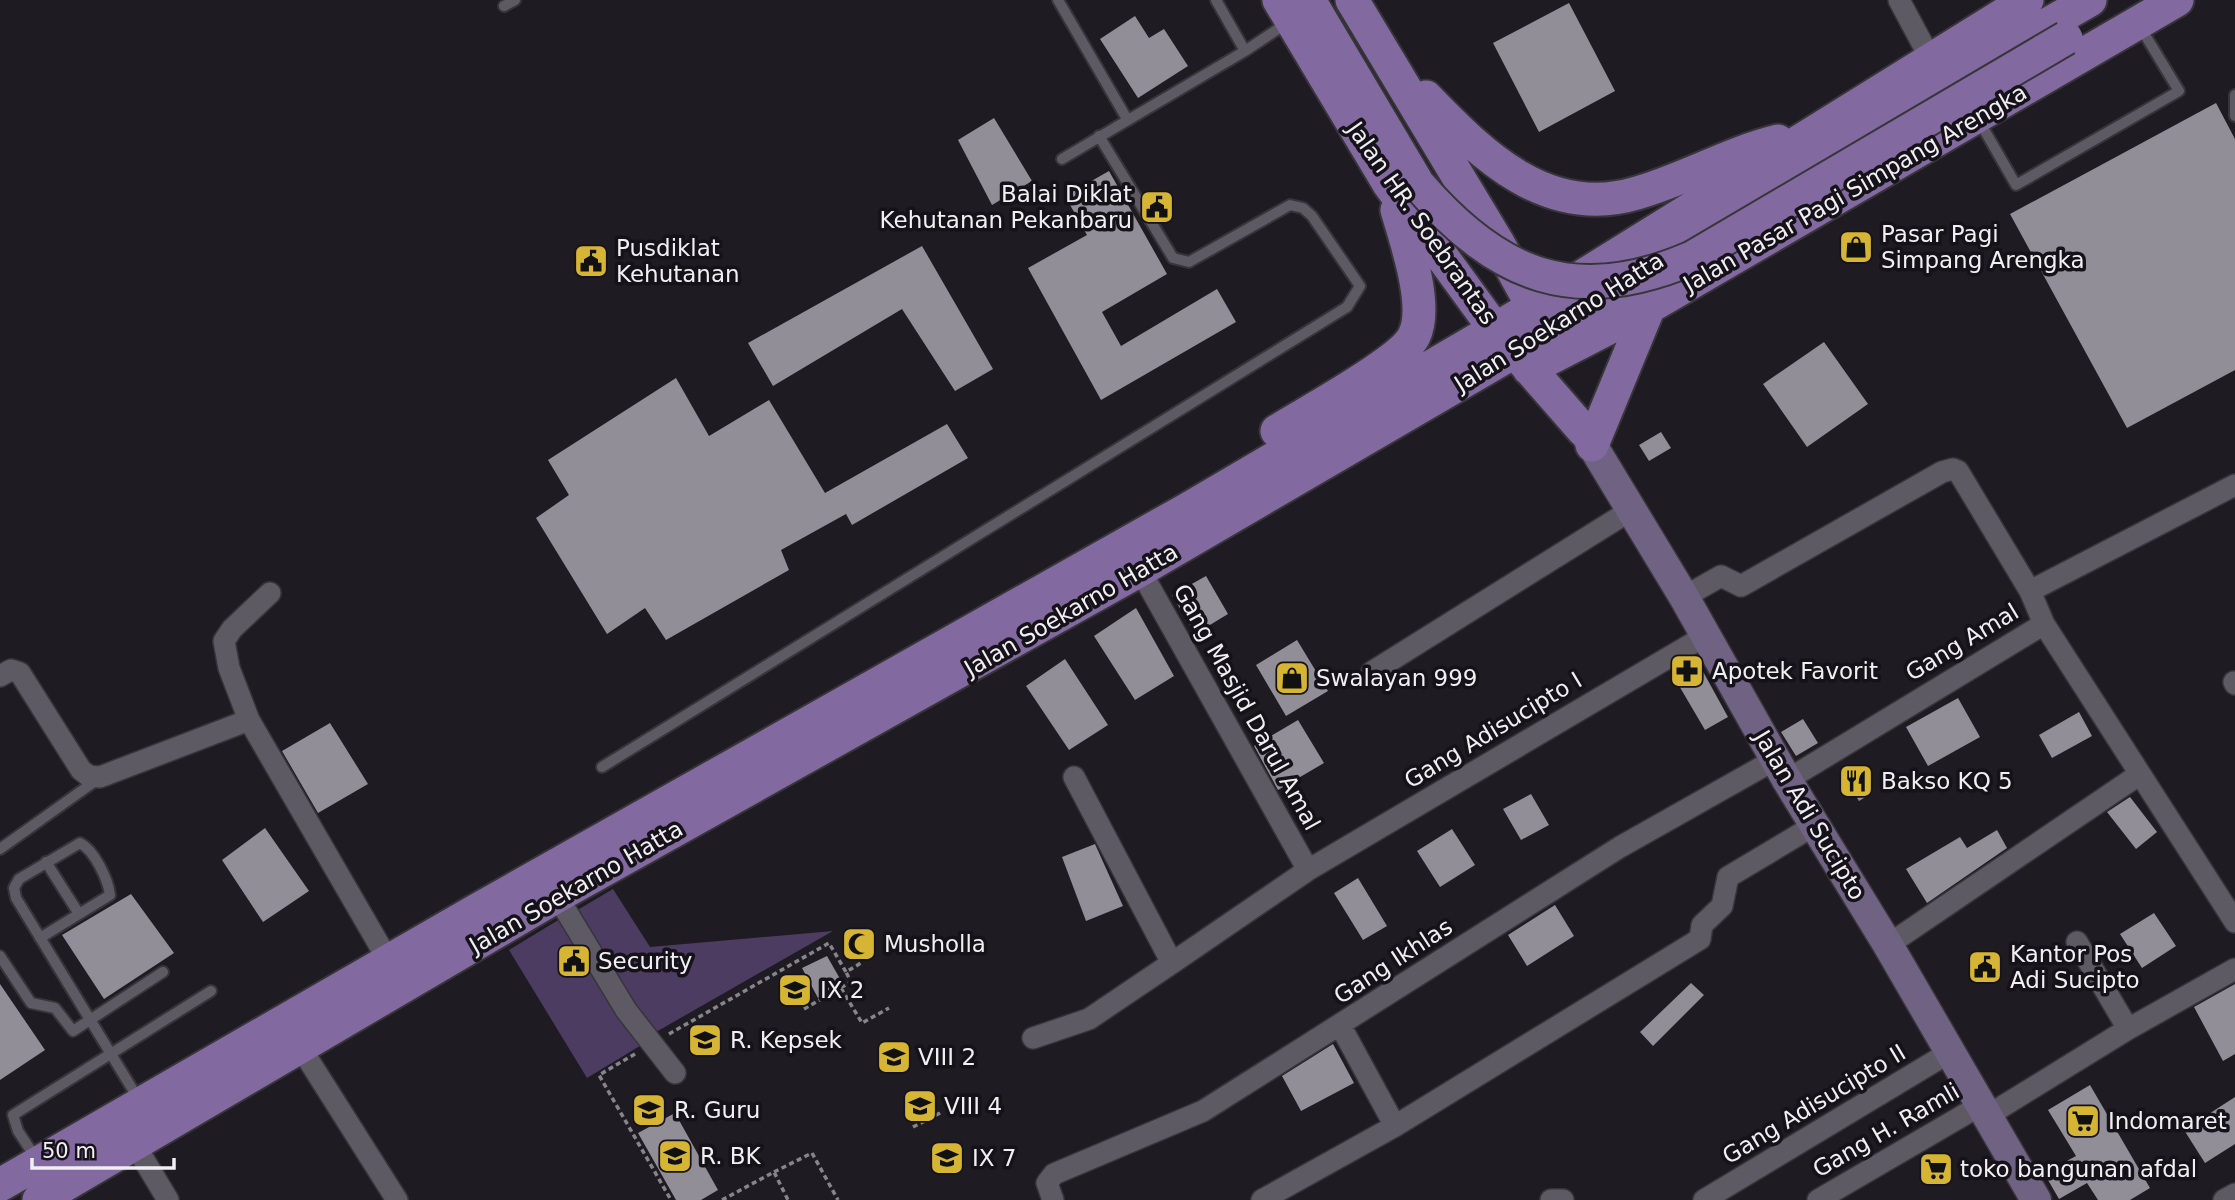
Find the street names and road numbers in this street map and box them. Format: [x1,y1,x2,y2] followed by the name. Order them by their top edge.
[1678,78,2032,298] street label: Jalan Pasar Pagi Simpang Arengka
[1341,115,1502,329] street label: Jalan HR. Soebrantas
[1448,247,1668,398] street label: Jalan Soekarno Hatta
[958,538,1182,683] street label: Jalan Soekarno Hatta
[1168,579,1326,835] street label: Gang Masjid Darul Amal
[1901,598,2023,686] street label: Gang Amal
[1400,667,1586,793] street label: Gang Adisucipto I
[1748,724,1871,904] street label: Jalan Adi Sucipto
[463,815,687,960] street label: Jalan Soekarno Hatta
[1329,913,1457,1009] street label: Gang Ikhlas
[1718,1039,1910,1169] street label: Gang Adisucipto II
[1808,1078,1964,1182] street label: Gang H. Ramli

